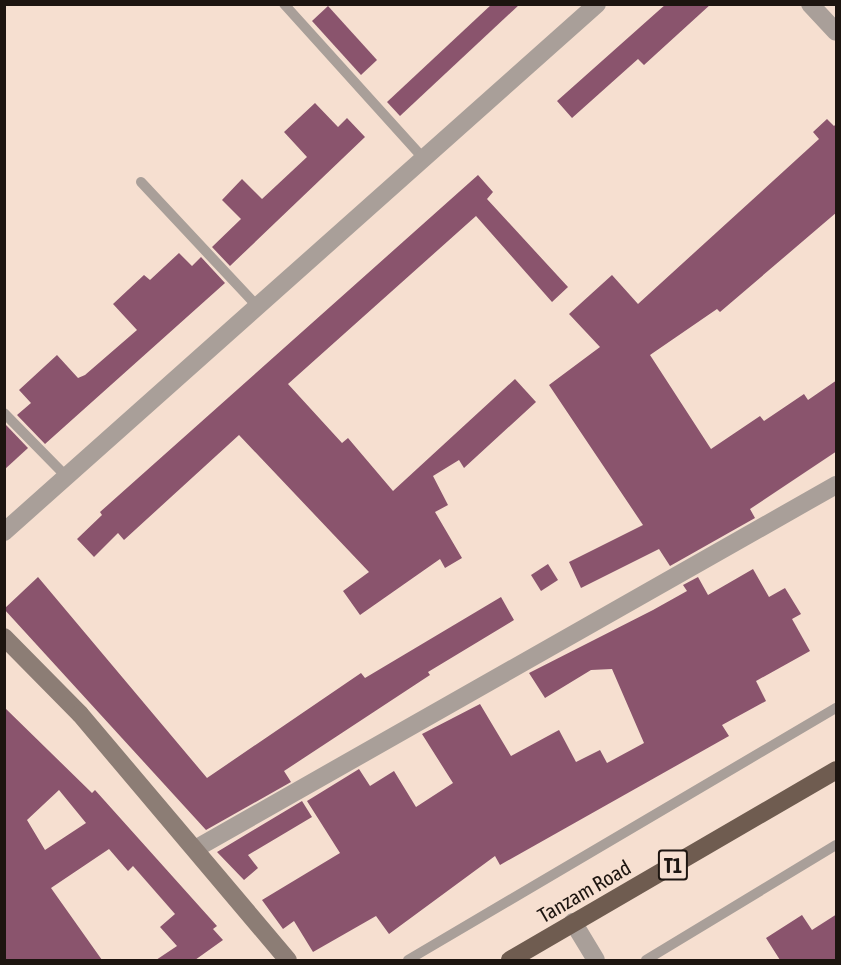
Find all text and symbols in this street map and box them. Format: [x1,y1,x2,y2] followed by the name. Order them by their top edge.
[656,848,690,882] road number: T1
[533,854,635,928] street label: Tanzam Road

